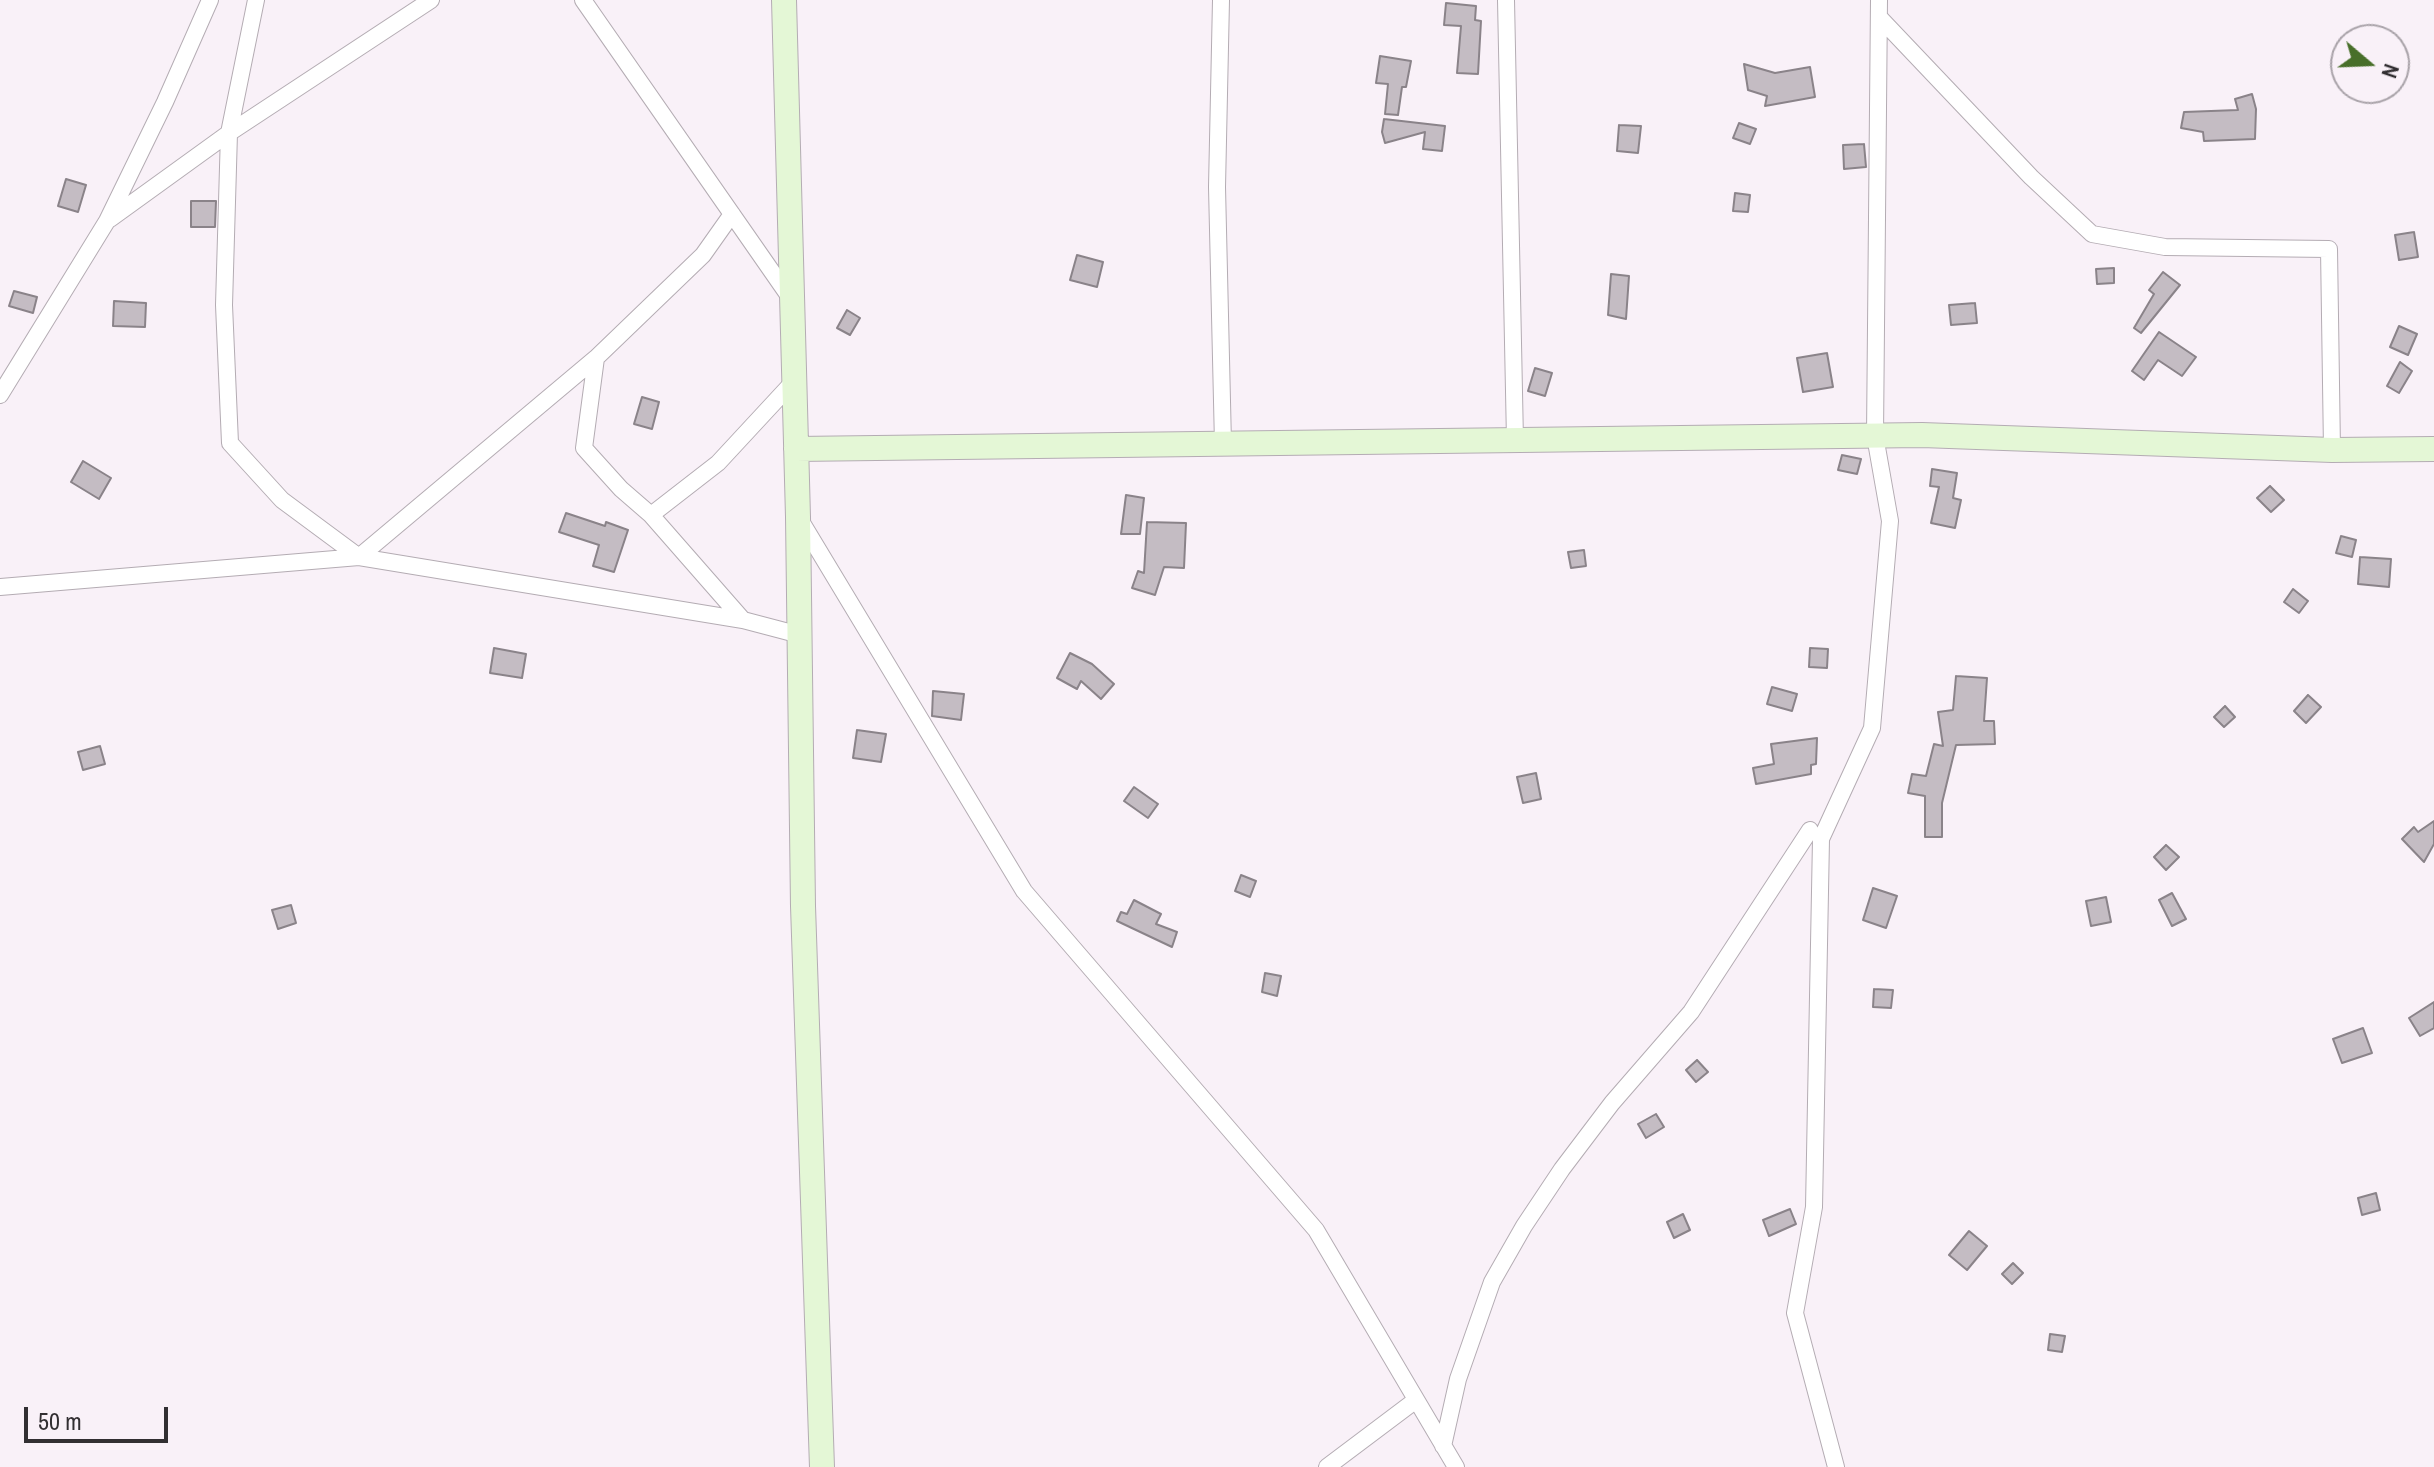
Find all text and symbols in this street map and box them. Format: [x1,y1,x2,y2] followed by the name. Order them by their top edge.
[2330,24,2410,104] north arrow
[2374,60,2407,82] text: N
[28,1391,172,1441] scale bar
[38,1405,82,1437] text: 50 m

